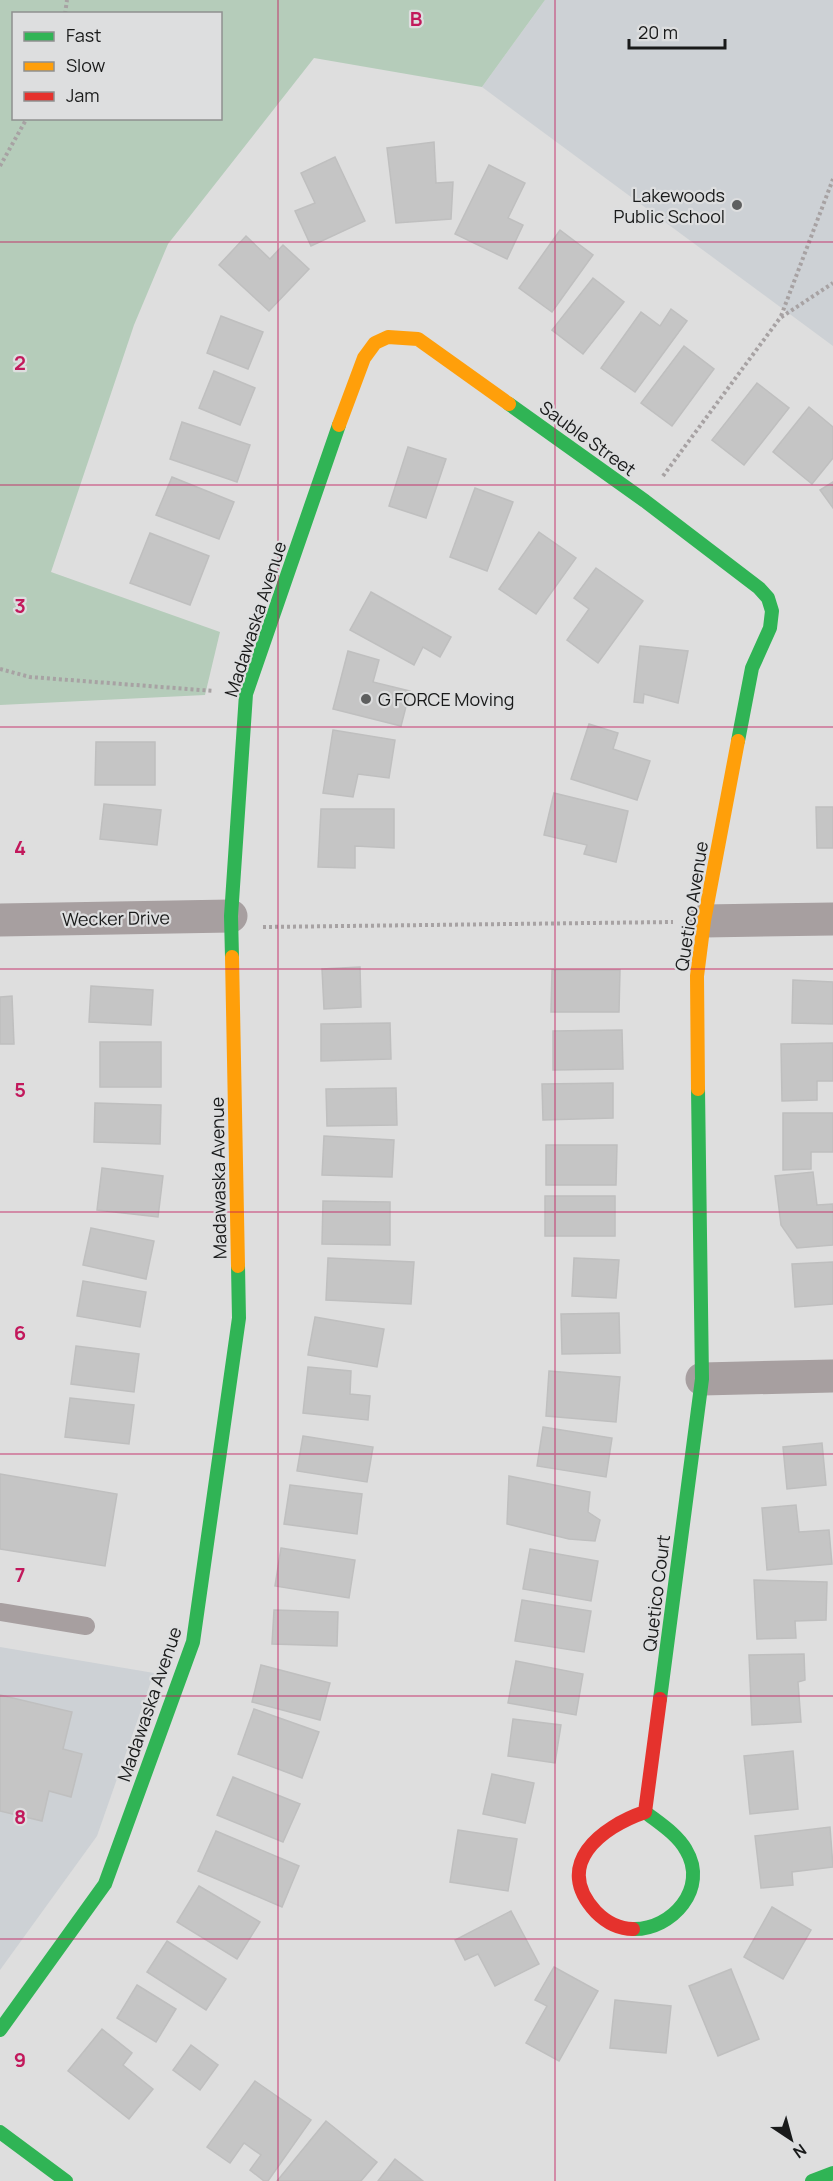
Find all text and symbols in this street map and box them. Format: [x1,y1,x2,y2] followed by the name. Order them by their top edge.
[410,5,423,32] text: B
[12,12,222,120] legend
[629,12,725,50] scale bar
[638,20,678,44] text: 20 m
[66,23,101,47] text: Fast
[66,53,106,77] text: Slow
[66,83,100,107] text: Jam
[614,183,725,228] place label: Lakewoods Public School
[730,198,744,212] marker: Lakewoods Public School
[14,349,26,376] text: 2
[535,395,641,481] street label: Sauble Street
[219,538,291,700] street label: Madawaska Avenue
[14,592,26,619] text: 3
[378,687,514,711] place label: G FORCE Moving
[359,692,373,706] marker: G FORCE Moving
[14,834,26,861] text: 4
[669,839,713,973] street label: Quetico Avenue
[62,905,170,931] street label: Wecker Drive
[14,1076,26,1103] text: 5
[205,1097,231,1259] street label: Madawaska Avenue
[14,1319,26,1346] text: 6
[637,1533,675,1653] street label: Quetico Court
[15,1561,25,1588] text: 7
[111,1623,187,1785] street label: Madawaska Avenue
[14,1803,26,1830] text: 8
[14,2046,26,2073] text: 9
[761,2109,821,2169] north arrow
[789,2139,811,2163] text: N

